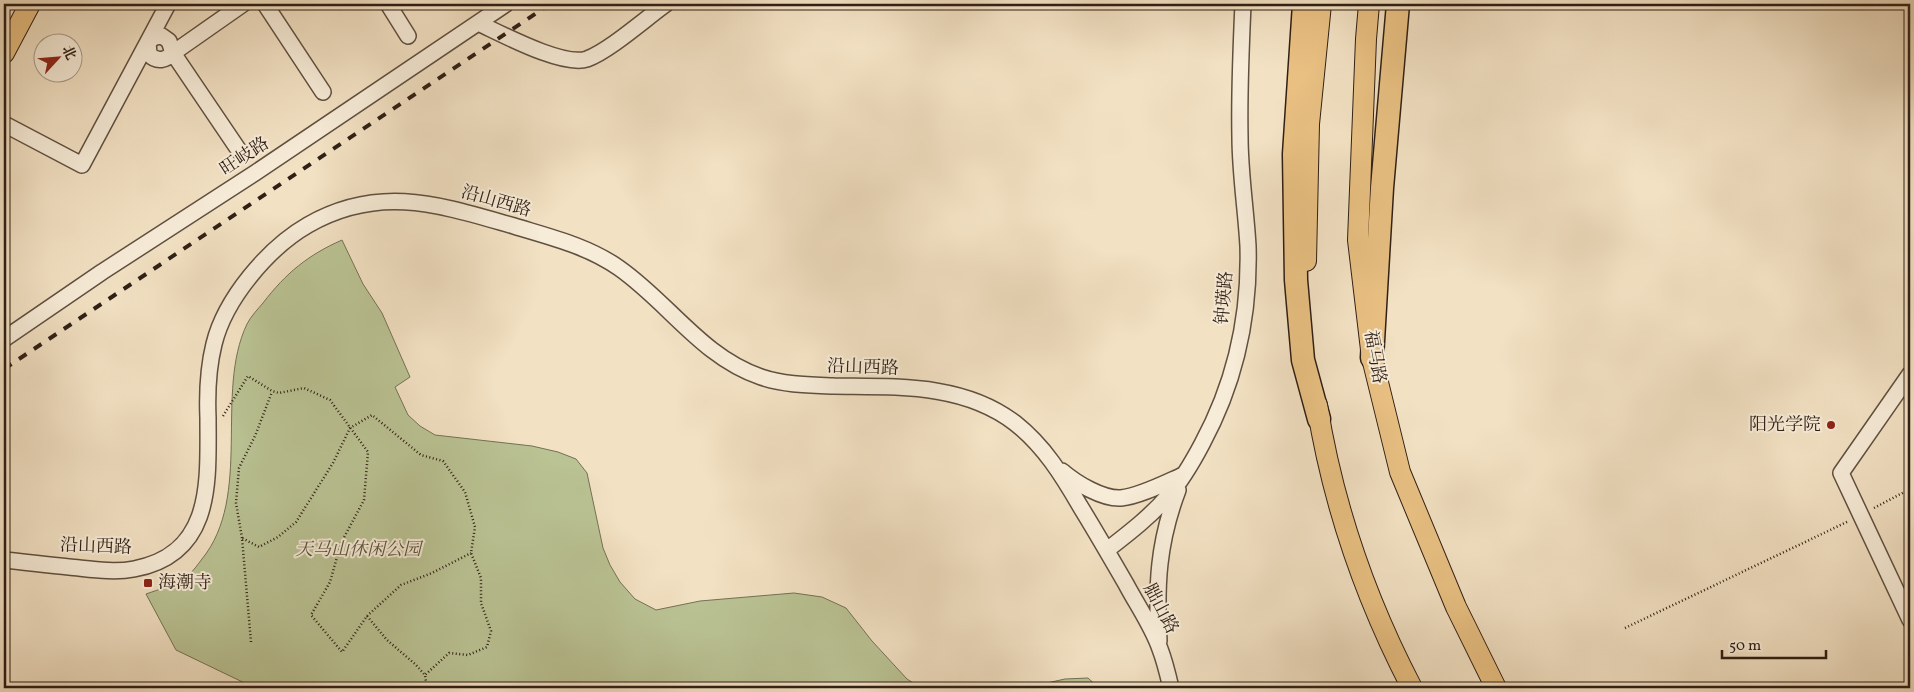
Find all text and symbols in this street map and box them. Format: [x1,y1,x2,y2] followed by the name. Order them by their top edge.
[32,32,82,82] north arrow
[57,43,80,63] text: 北
[216,132,274,182] street label: 旺岐路
[458,180,534,224] street label: 沿山西路
[1210,270,1240,326] street label: 钟瑛路
[1357,328,1391,386] street label: 福马路
[827,354,899,382] street label: 沿山西路
[1749,413,1821,438] place label: 阳光学院
[1825,419,1837,431] marker: 阳光学院
[60,533,132,561] street label: 沿山西路
[295,538,424,563] park label: 天马山休闲公园
[158,571,212,596] place label: 海潮寺
[142,577,154,589] marker: 海潮寺
[1136,579,1184,639] street label: 胐山路
[1722,627,1825,659] scale bar
[1729,636,1761,657] text: 50 m

